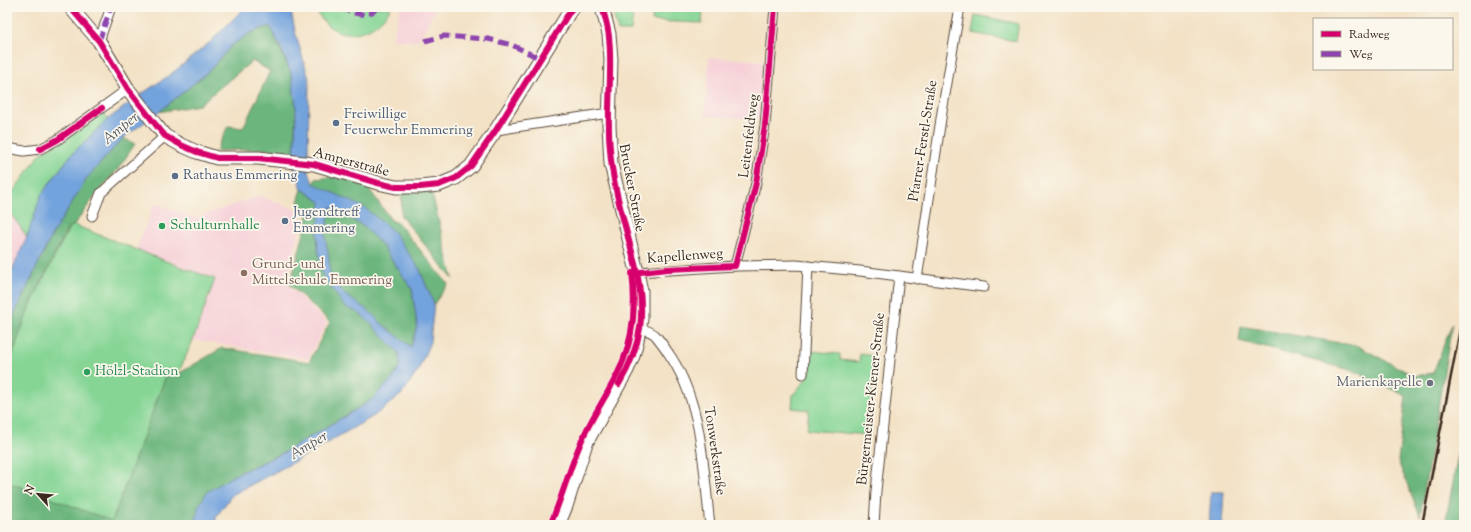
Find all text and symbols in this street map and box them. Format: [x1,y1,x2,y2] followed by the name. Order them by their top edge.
[1313,18,1453,70] legend
[1349,26,1390,44] text: Radweg
[1349,46,1373,64] text: Weg
[905,79,943,203] street label: Pfarrer-Ferstl-Straße
[735,93,765,179] street label: Leitenfeldweg
[344,105,473,141] place label: Freiwillige Feuerwehr Emmering
[98,107,144,150] water label: Amper
[331,118,341,128] marker: Freiwillige Feuerwehr Emmering
[613,142,649,234] street label: Brucker Straße
[311,143,391,183] street label: Amperstraße
[183,166,298,186] place label: Rathaus Emmering
[170,171,180,181] marker: Rathaus Emmering
[292,203,361,239] place label: Jugendtreff Emmering
[170,216,260,236] place label: Schulturnhalle
[280,216,290,226] marker: Jugendtreff Emmering
[157,221,167,231] marker: Schulturnhalle
[646,244,724,270] street label: Kapellenweg
[252,255,392,291] place label: Grund- und Mittelschule Emmering
[239,268,249,278] marker: Grund- und Mittelschule Emmering
[853,312,891,486] street label: Bürgermeister-Kiener-Straße
[95,362,179,382] place label: Hölzl-Stadion
[82,367,92,377] marker: Hölzl-Stadion
[1337,373,1422,393] place label: Marienkapelle
[1425,378,1435,388] marker: Marienkapelle
[698,405,730,497] street label: Tonwerkstraße
[286,426,333,466] water label: Amper
[18,474,58,514] north arrow
[20,482,39,498] text: N

